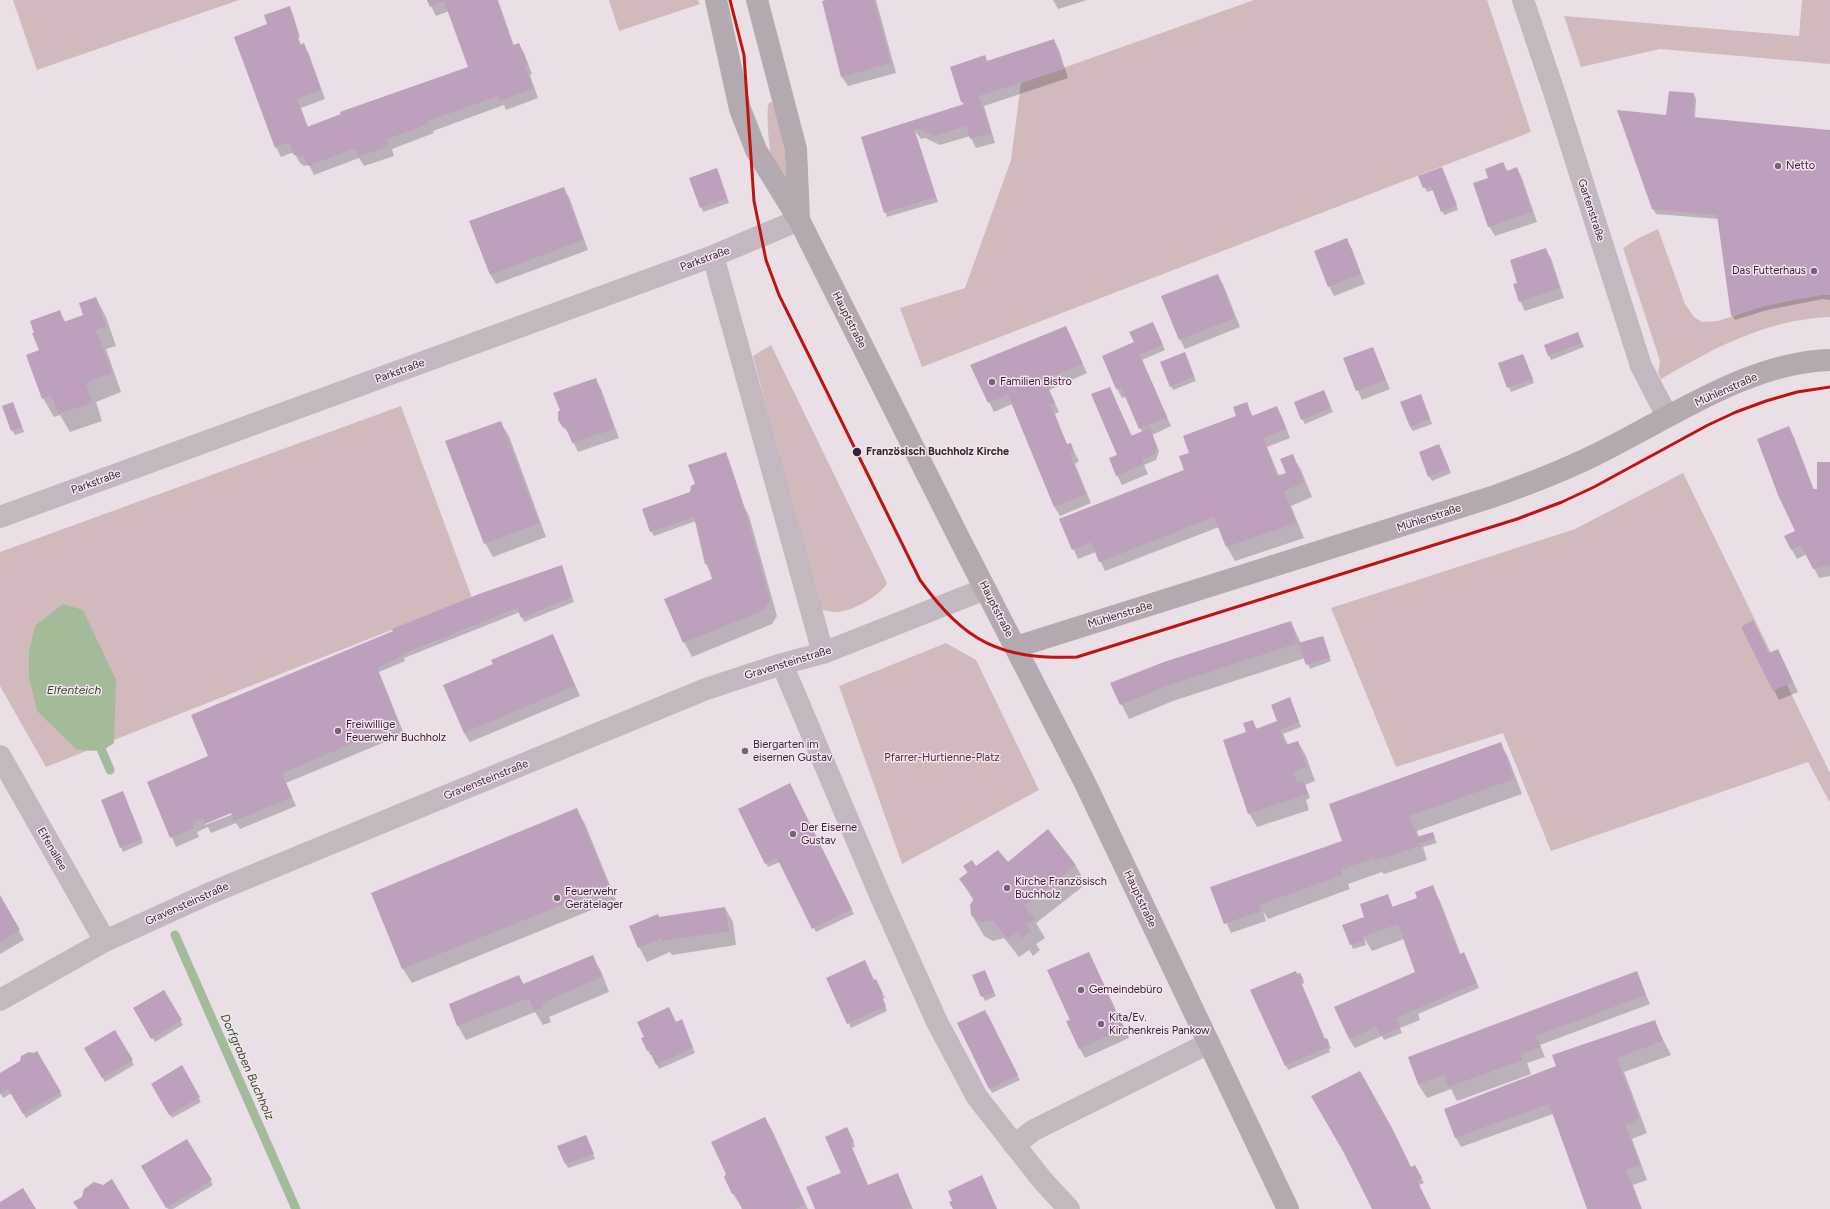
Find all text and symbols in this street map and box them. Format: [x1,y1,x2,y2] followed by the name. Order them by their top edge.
[1786,159,1815,173] place label: Netto
[1773,161,1783,171] marker: Netto
[1575,177,1607,243] street label: Gartenstraße
[678,244,732,274] street label: Parkstraße
[1732,264,1806,278] place label: Das Futterhaus
[1809,266,1819,276] marker: Das Futterhaus
[829,290,869,350] street label: Hauptstraße
[373,356,427,386] street label: Parkstraße
[1693,370,1759,410] street label: Mühlenstraße
[1000,375,1072,389] place label: Familien Bistro
[987,377,997,387] marker: Familien Bistro
[866,445,1009,459] place label: Französisch Buchholz Kirche
[851,446,863,458] marker: Französisch Buchholz Kirche
[69,467,123,497] street label: Parkstraße
[1395,501,1463,535] street label: Mühlenstraße
[976,579,1016,639] street label: Hauptstraße
[1086,599,1154,631] street label: Mühlenstraße
[743,644,833,682] street label: Gravensteinstraße
[47,683,101,697] water label: Elfenteich
[346,718,446,744] place label: Freiwillige Feuerwehr Buchholz
[333,726,343,736] marker: Freiwillige Feuerwehr Buchholz
[753,738,832,764] place label: Biergarten im eisernen Gustav
[740,746,750,756] marker: Biergarten im eisernen Gustav
[884,751,1000,765] park label: Pfarrer-Hurtienne-Platz
[442,757,530,803] street label: Gravensteinstraße
[801,821,857,847] place label: Der Eiserne Gustav
[34,825,70,873] street label: Elfenallee
[788,829,798,839] marker: Der Eiserne Gustav
[1121,868,1159,930] street label: Hauptstraße
[1015,875,1107,901] place label: Kirche Französisch Buchholz
[143,880,231,928] street label: Gravensteinstraße
[1002,883,1012,893] marker: Kirche Französisch Buchholz
[565,885,623,911] place label: Feuerwehr Gerätelager
[552,893,562,903] marker: Feuerwehr Gerätelager
[1089,983,1163,997] place label: Gemeindebüro
[1076,985,1086,995] marker: Gemeindebüro
[1109,1011,1210,1037] place label: Kita/Ev. Kirchenkreis Pankow
[217,1012,277,1122] water label: Dorfgraben Buchholz
[1096,1019,1106,1029] marker: Kita/Ev. Kirchenkreis Pankow

